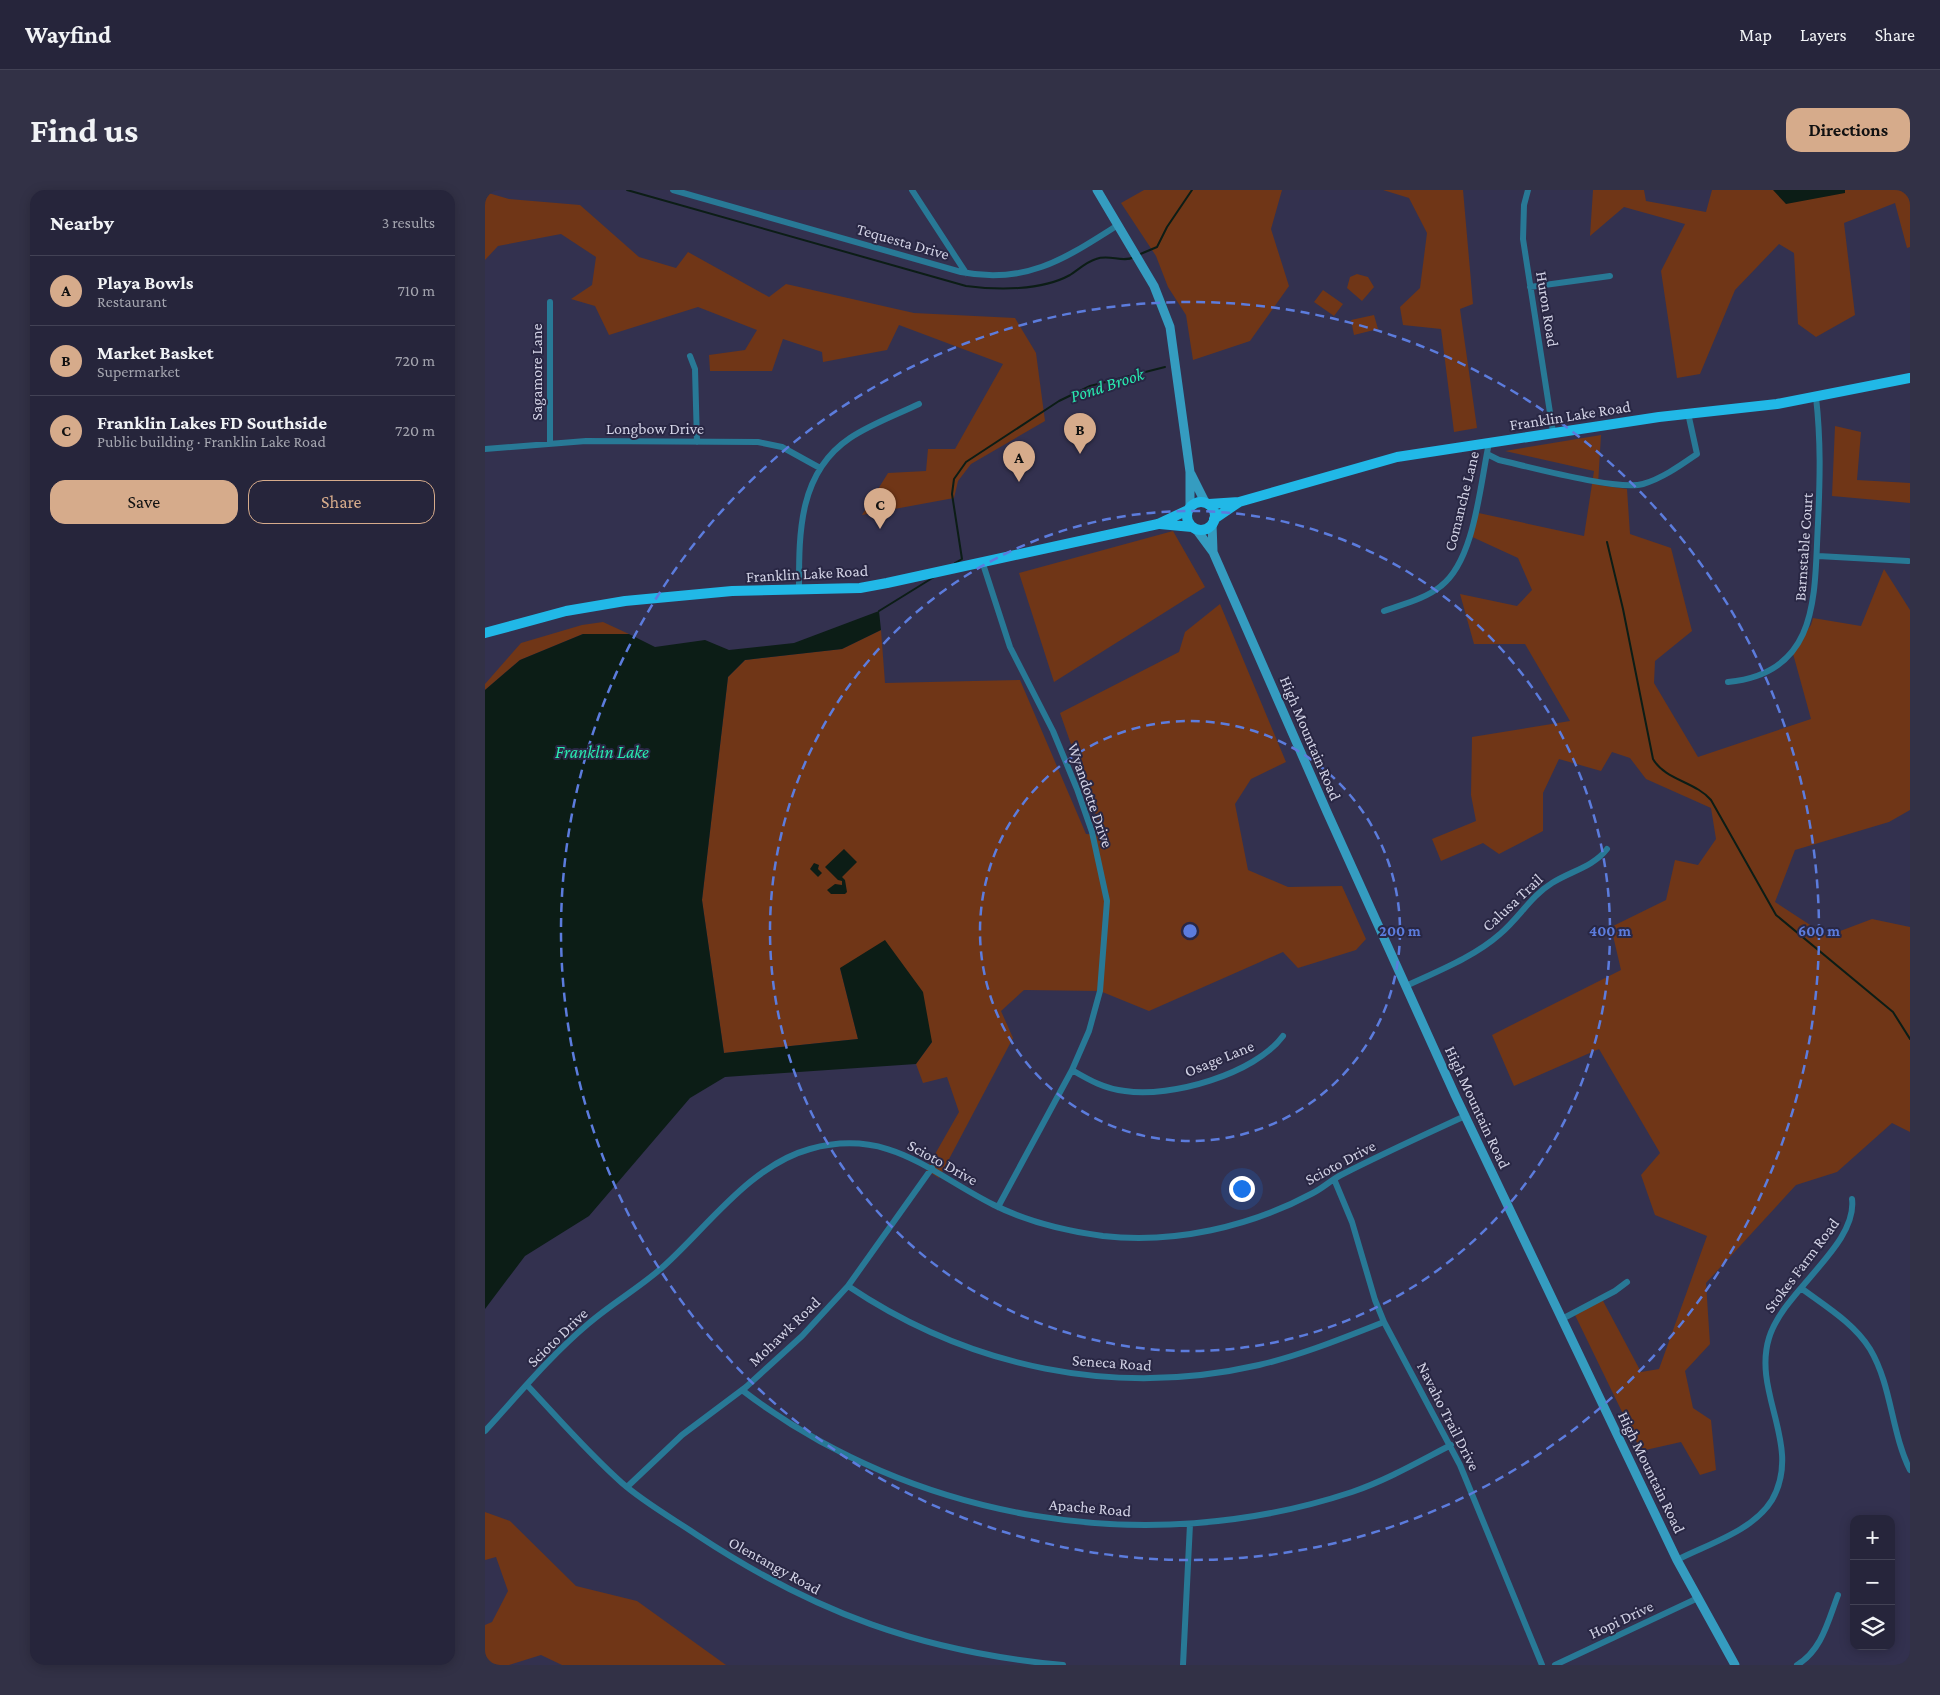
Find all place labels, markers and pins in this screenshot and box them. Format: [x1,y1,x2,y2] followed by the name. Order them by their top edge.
[1064,413,1096,454] pin: B
[1003,441,1035,482] pin: A
[864,488,896,529] pin: C
[1181,922,1199,940] centre of rings

